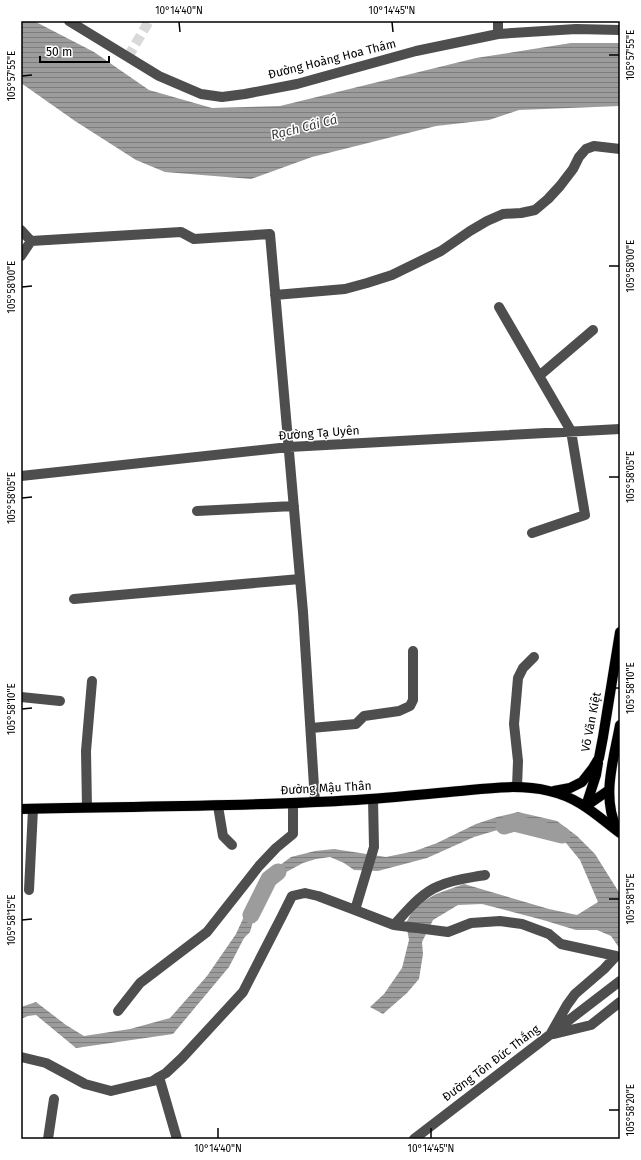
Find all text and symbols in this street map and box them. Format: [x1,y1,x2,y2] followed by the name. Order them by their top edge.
[155,5,203,17] text: 10°14'40"N
[369,5,415,17] text: 10°14'45"N
[625,30,637,80] text: 105°57'55"E
[267,36,397,82] street label: Đường Hoàng Hoa Thám
[40,38,109,64] scale bar
[46,45,72,59] text: 50 m
[6,51,18,101] text: 105°57'55"E
[269,112,339,142] water label: Rạch Cái Cá
[625,240,637,292] text: 105°58'00"E
[6,261,18,313] text: 105°58'00"E
[278,423,360,443] street label: Đường Tạ Uyên
[625,451,637,503] text: 105°58'05"E
[6,472,18,524] text: 105°58'05"E
[625,662,637,714] text: 105°58'10"E
[6,683,18,735] text: 105°58'10"E
[578,690,604,753] street label: Võ Văn Kiệt
[280,779,372,797] street label: Đường Mậu Thân
[625,874,637,925] text: 105°58'15"E
[6,895,18,946] text: 105°58'15"E
[438,1020,543,1104] street label: Đường Tôn Đức Thắng
[625,1084,637,1136] text: 105°58'20"E
[194,1143,242,1155] text: 10°14'40"N
[408,1143,454,1155] text: 10°14'45"N

